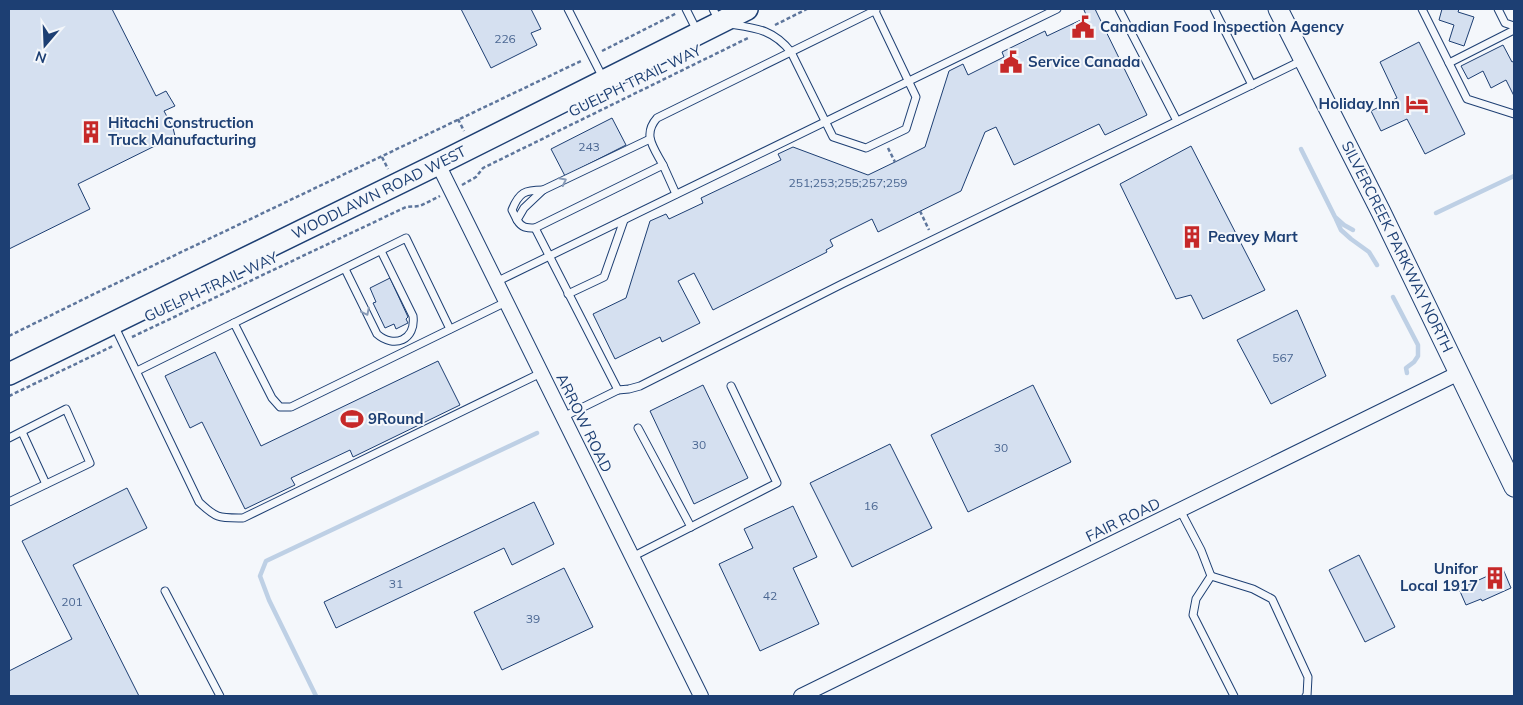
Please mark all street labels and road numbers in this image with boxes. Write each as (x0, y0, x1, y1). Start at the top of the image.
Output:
street label: GUELPH TRAIL WAY (565, 40, 705, 121)
street label: SILVERCREEK PARKWAY NORTH (1338, 138, 1457, 355)
street label: WOODLAWN ROAD WEST (288, 141, 469, 243)
street label: GUELPH TRAIL WAY (141, 247, 281, 326)
street label: ARROW ROAD (552, 370, 617, 475)
street label: FAIR ROAD (1082, 493, 1163, 546)

